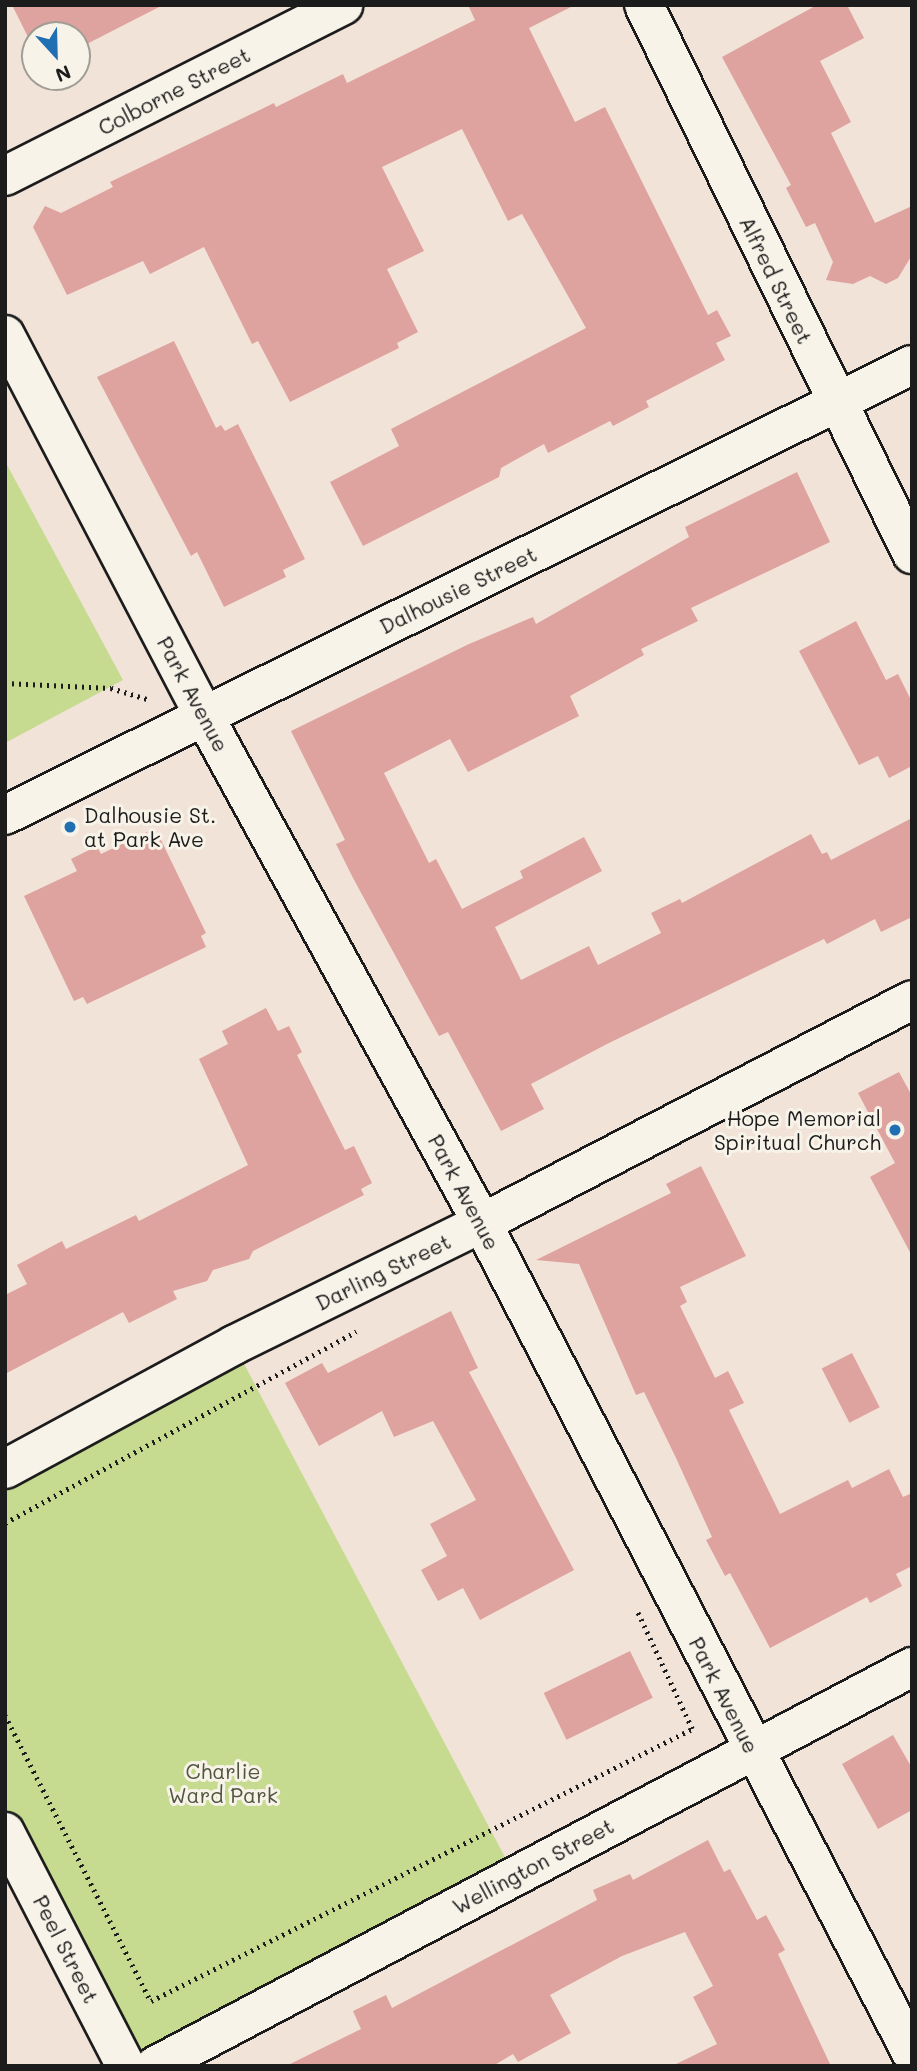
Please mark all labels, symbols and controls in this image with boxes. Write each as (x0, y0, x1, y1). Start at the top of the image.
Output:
north arrow (21, 21, 91, 91)
street label: Colborne Street (94, 42, 254, 140)
text: N (52, 60, 75, 88)
street label: Alfred Street (734, 212, 818, 348)
street label: Dalhousie Street (375, 541, 541, 639)
street label: Park Avenue (152, 632, 234, 756)
place label: Dalhousie St. at Park Ave (84, 802, 216, 852)
marker: Dalhousie St. at Park Ave (62, 819, 78, 835)
place label: Hope Memorial Spiritual Church (714, 1105, 881, 1155)
marker: Hope Memorial Spiritual Church (887, 1122, 903, 1138)
street label: Park Avenue (423, 1130, 505, 1254)
street label: Darling Street (311, 1228, 455, 1316)
street label: Park Avenue (684, 1633, 764, 1757)
park label: Charlie Ward Park (168, 1758, 278, 1808)
street label: Wellington Street (448, 1813, 618, 1919)
street label: Peel Street (28, 1891, 104, 2007)

